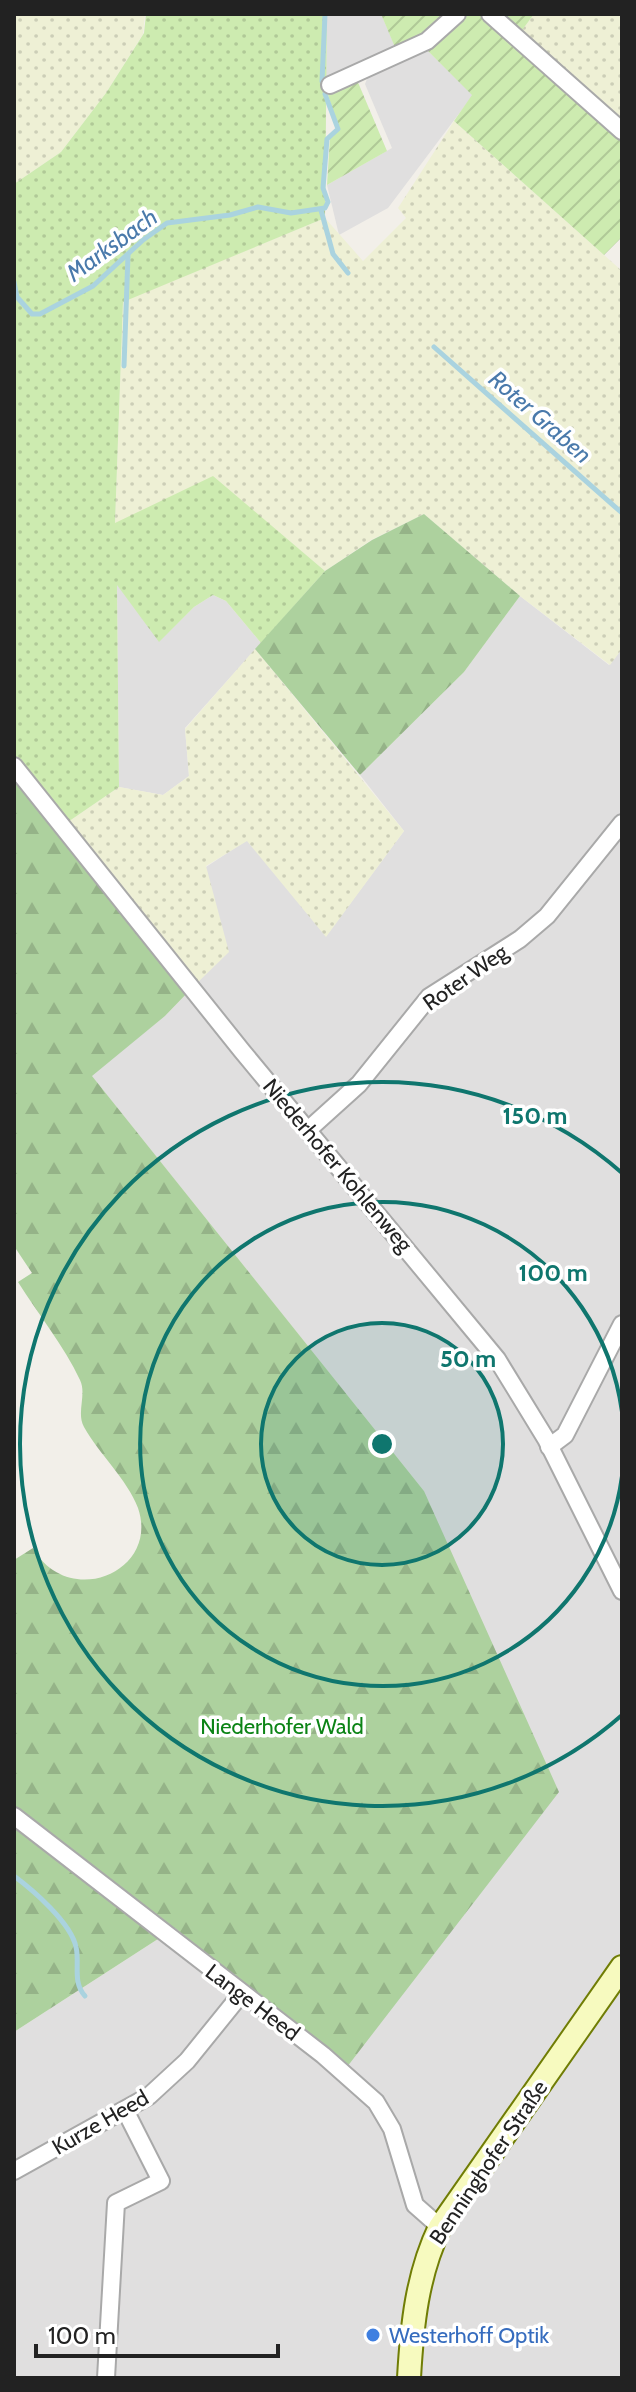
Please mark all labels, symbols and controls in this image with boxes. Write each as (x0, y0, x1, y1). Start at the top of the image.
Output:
water label: Marksbach (60, 202, 163, 288)
water label: Roter Graben (483, 364, 598, 469)
street label: Roter Weg (418, 938, 514, 1016)
street label: Niederhofer Kohlenweg (257, 1073, 419, 1258)
text: 150 m (503, 1101, 567, 1130)
text: 100 m (518, 1258, 588, 1287)
text: 50 m (440, 1344, 496, 1373)
centre of rings (368, 1430, 396, 1458)
park label: Niederhofer Wald (200, 1713, 364, 1740)
street label: Lange Heed (200, 1958, 305, 2047)
street label: Benninghofer Straße (423, 2075, 553, 2250)
street label: Kurze Heed (47, 2084, 153, 2161)
scale bar (36, 2308, 278, 2358)
text: 100 m (48, 2321, 116, 2350)
place label: Westerhoff Optik (389, 2322, 549, 2349)
marker: Westerhoff Optik (364, 2326, 382, 2344)

